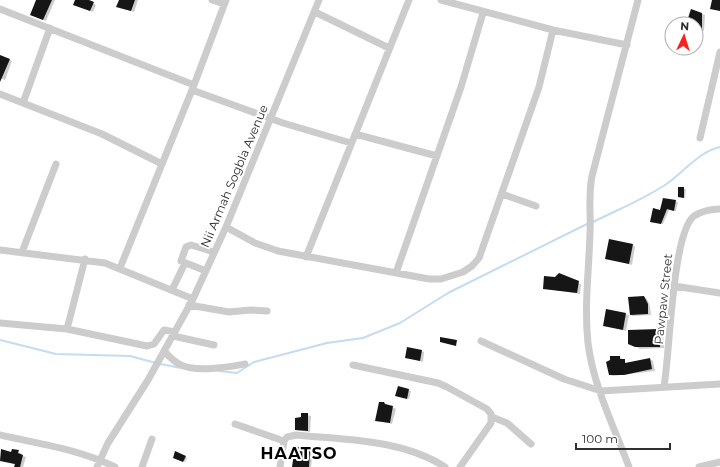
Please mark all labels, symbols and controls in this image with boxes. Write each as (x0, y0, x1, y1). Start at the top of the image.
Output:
north arrow (664, 16, 704, 56)
text: N (680, 19, 690, 33)
street label: Nii Armah Sogbla Avenue (197, 102, 271, 250)
street label: Pawpaw Street (651, 253, 675, 345)
scale bar (576, 425, 670, 451)
text: 100 m (582, 431, 618, 446)
district label: HAATSO (261, 444, 337, 463)

